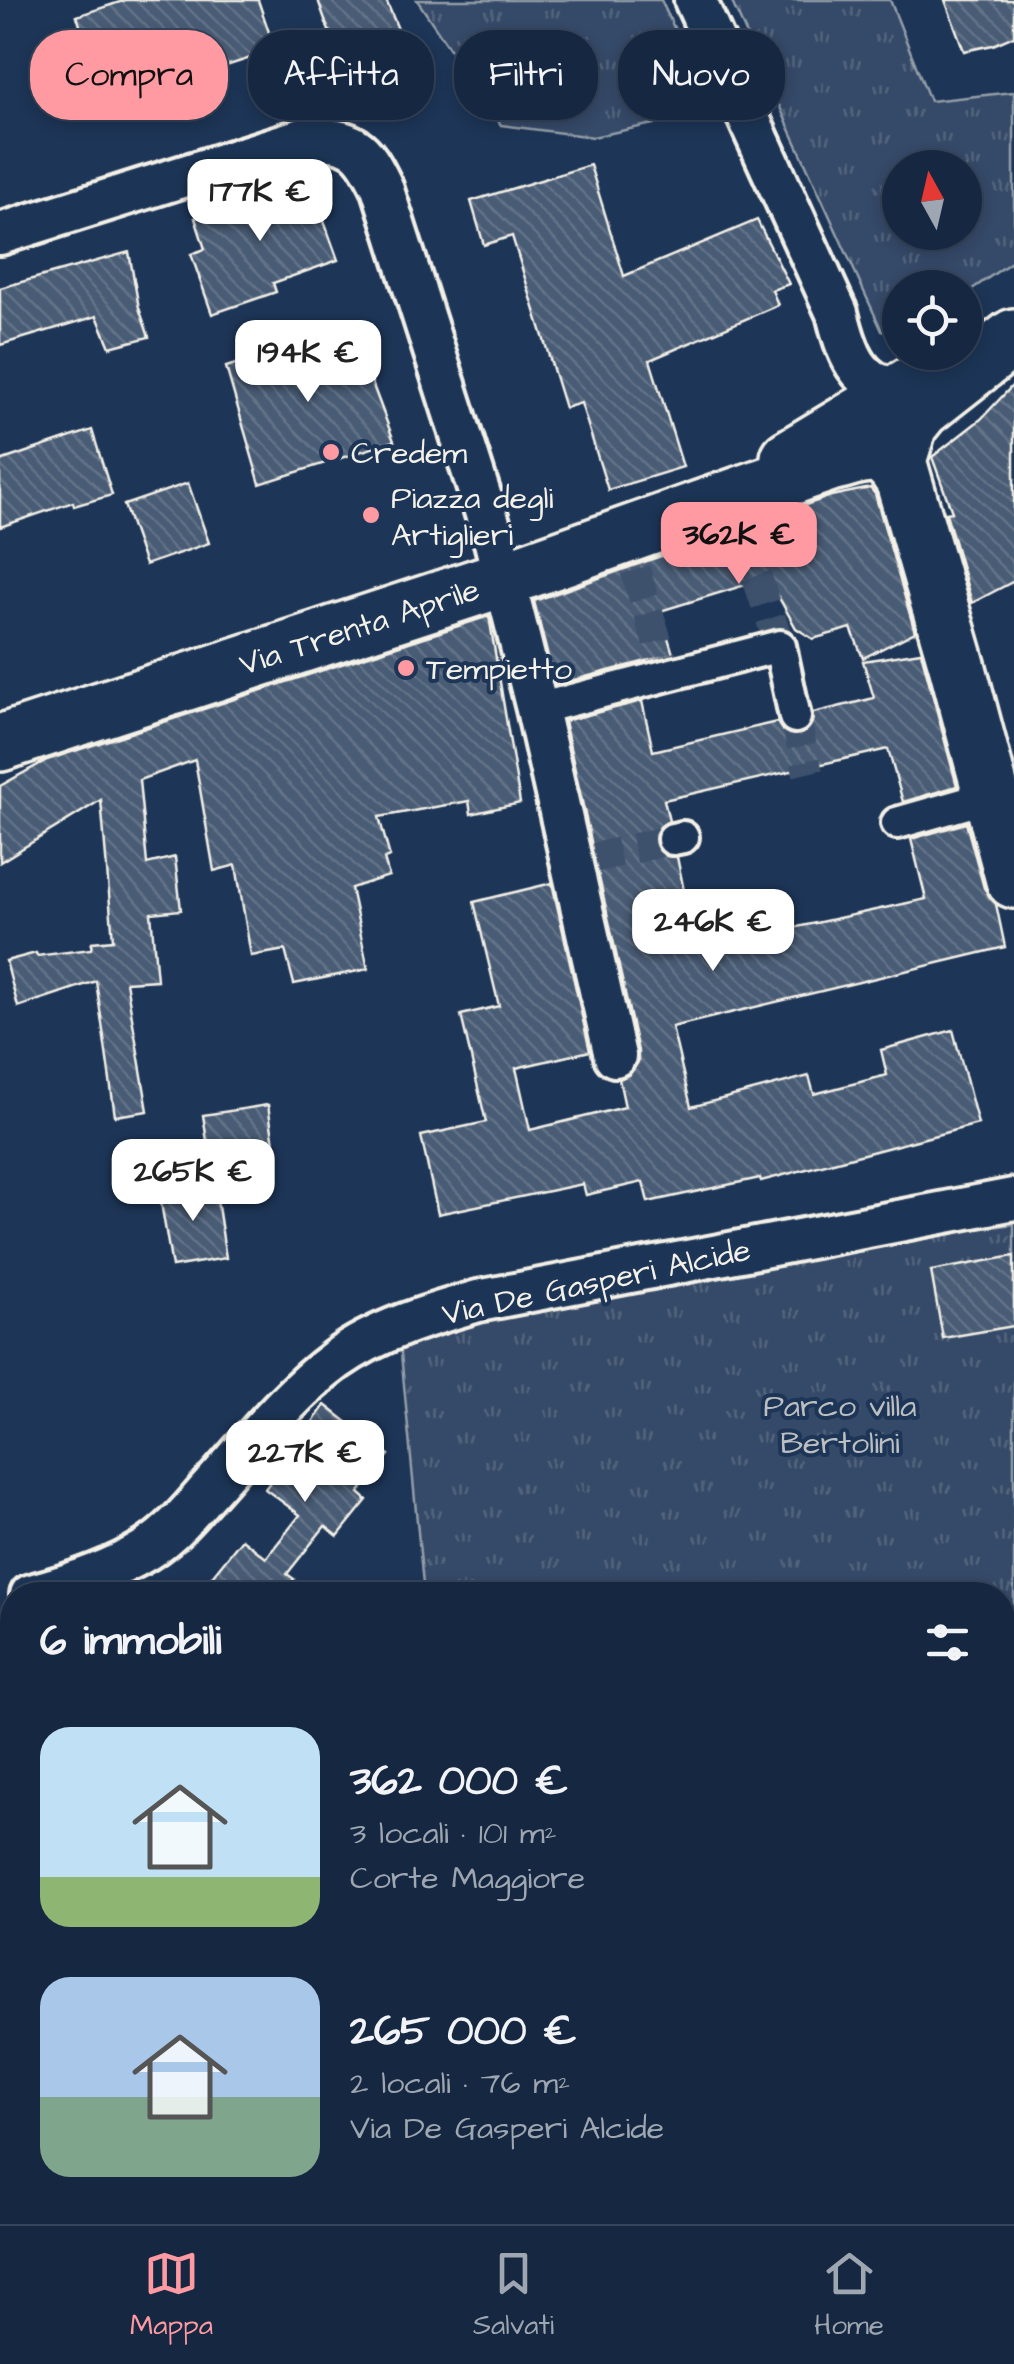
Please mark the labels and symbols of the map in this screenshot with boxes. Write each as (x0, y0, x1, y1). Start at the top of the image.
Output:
north arrow (882, 150, 982, 250)
pin: 177K € (179, 159, 341, 244)
pin: 194K € (227, 320, 389, 405)
place label: Credem (351, 431, 467, 476)
marker: Credem (320, 441, 342, 463)
place label: Piazza degli Artiglieri (391, 476, 554, 558)
pin: 362K € (658, 502, 820, 587)
marker: Piazza degli Artiglieri (360, 504, 382, 526)
street label: Via Trenta Aprile (234, 567, 485, 687)
place label: Tempietto (426, 647, 572, 692)
marker: Tempietto (395, 657, 417, 679)
pin: 246K € (632, 889, 794, 974)
pin: 265K € (112, 1139, 274, 1224)
street label: Via De Gasperi Alcide (438, 1228, 755, 1337)
park label: Parco villa Bertolini (763, 1384, 917, 1466)
pin: 227K € (224, 1420, 386, 1505)

